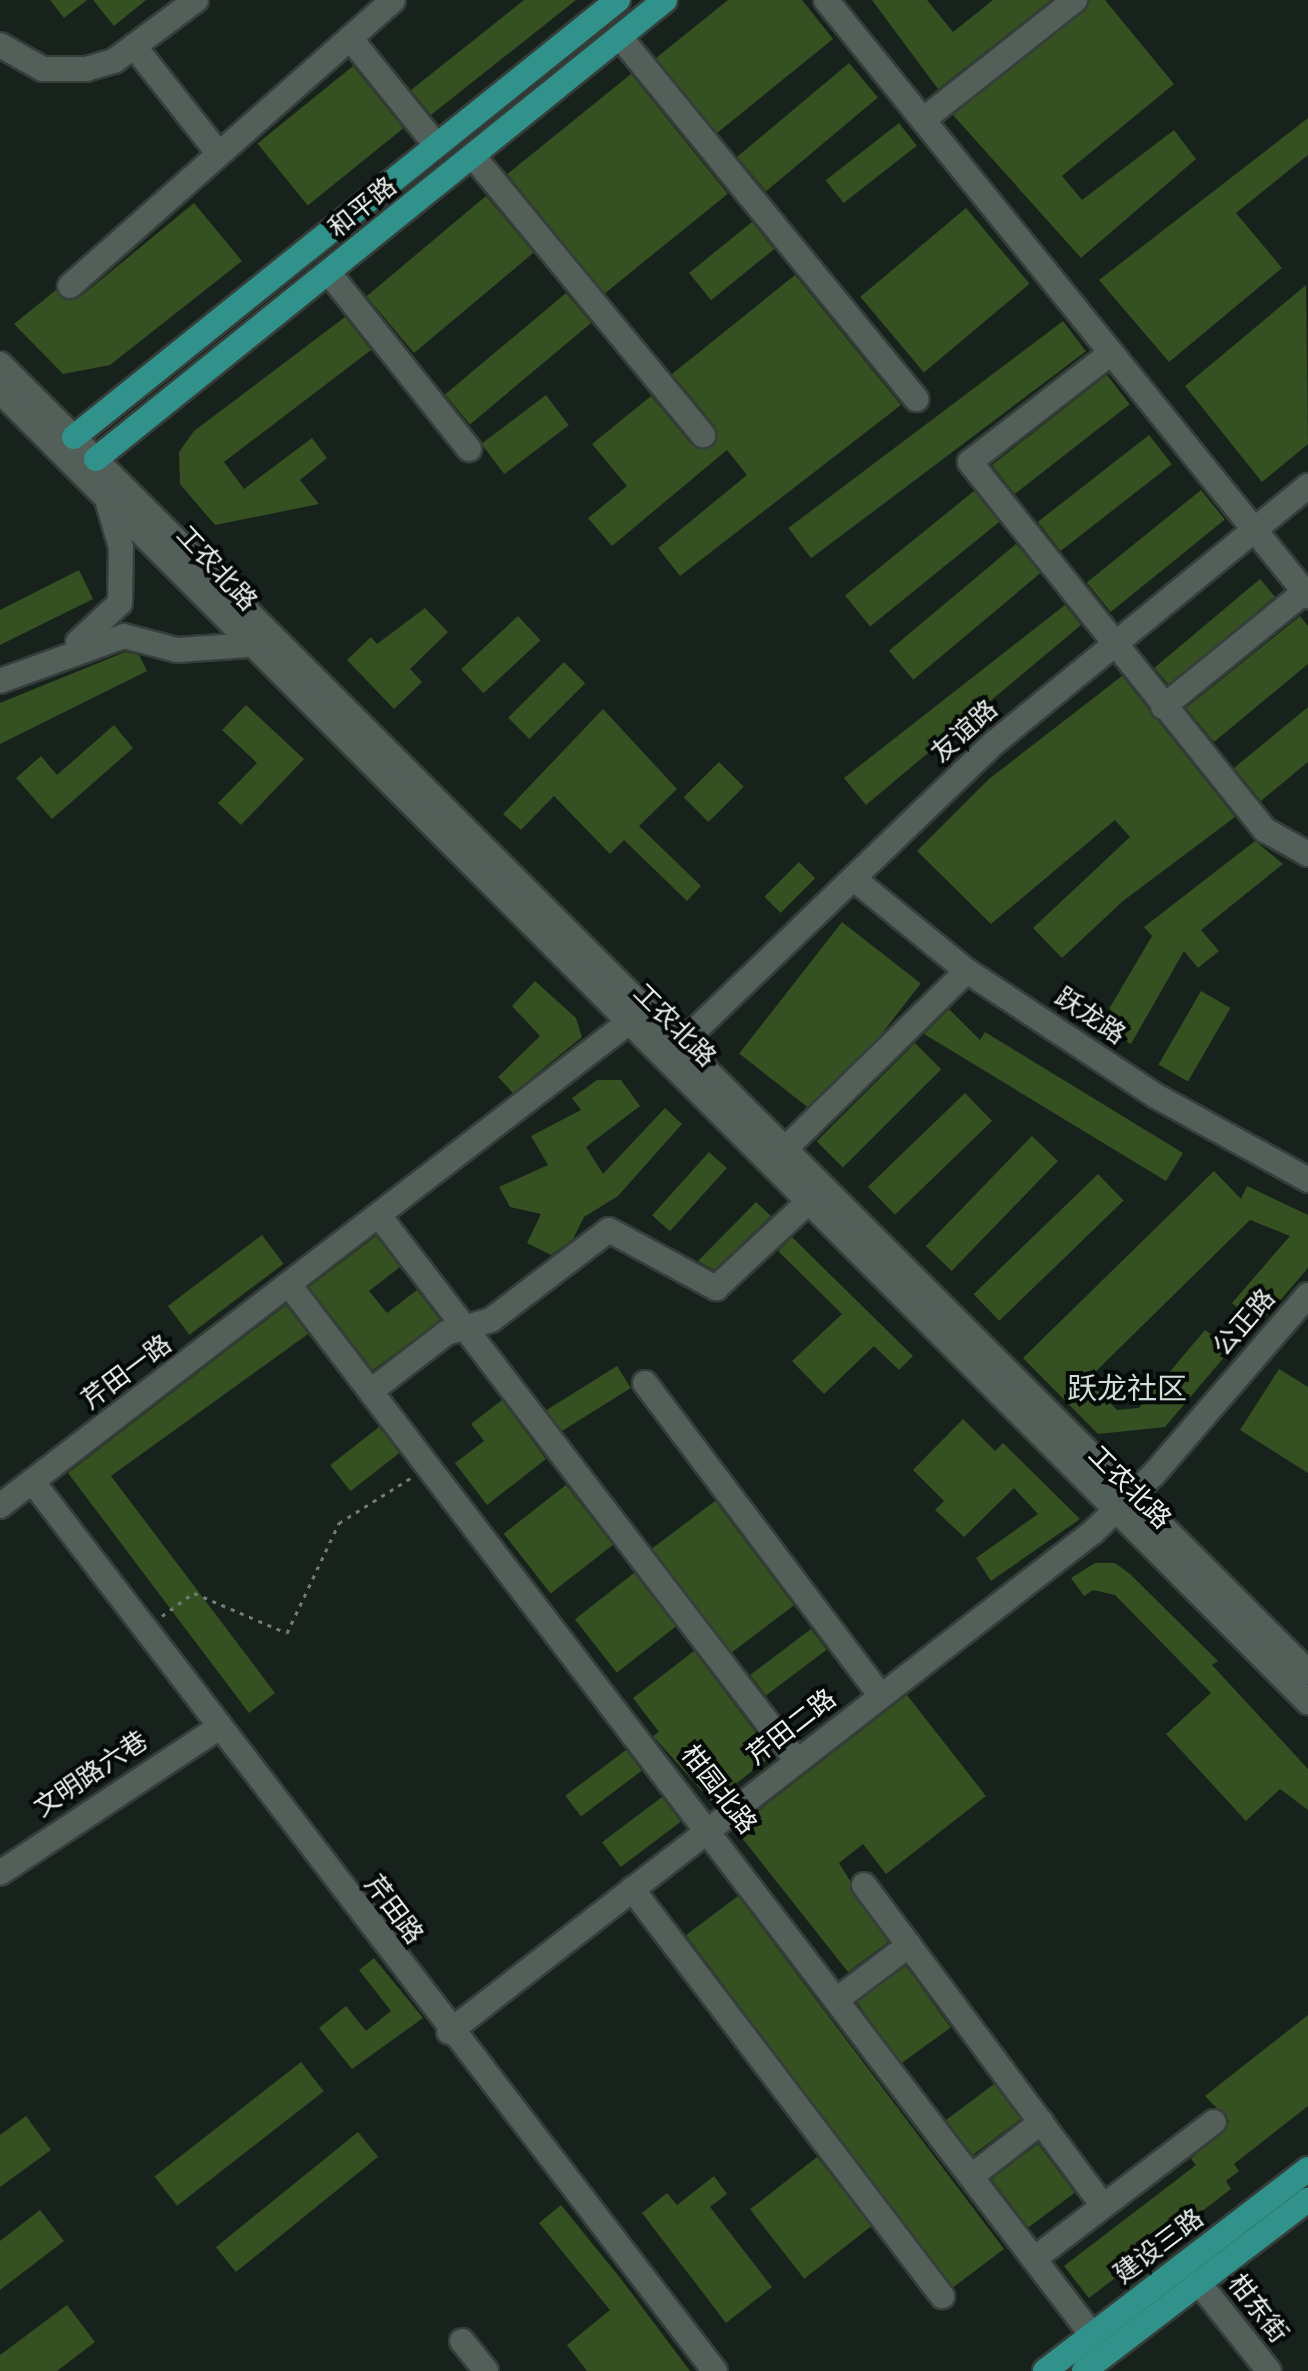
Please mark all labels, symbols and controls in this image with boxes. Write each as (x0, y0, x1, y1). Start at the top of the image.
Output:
street label: 和平路 (324, 172, 404, 246)
street label: 工农北路 (168, 521, 262, 619)
street label: 友谊路 (927, 695, 1005, 771)
street label: 工农北路 (625, 979, 721, 1075)
street label: 跃龙路 (1048, 983, 1130, 1053)
street label: 公正路 (1209, 1284, 1283, 1364)
street label: 芹田一路 (77, 1330, 179, 1418)
district label: 跃龙社区 (1067, 1374, 1187, 1410)
street label: 工农北路 (1080, 1441, 1176, 1537)
street label: 芹田二路 (742, 1685, 844, 1773)
street label: 文明路六巷 (29, 1727, 155, 1825)
street label: 柑园北路 (673, 1740, 761, 1842)
street label: 芹田路 (356, 1870, 428, 1952)
street label: 建设三路 (1109, 2204, 1211, 2292)
street label: 柑东街 (1220, 2270, 1292, 2350)

